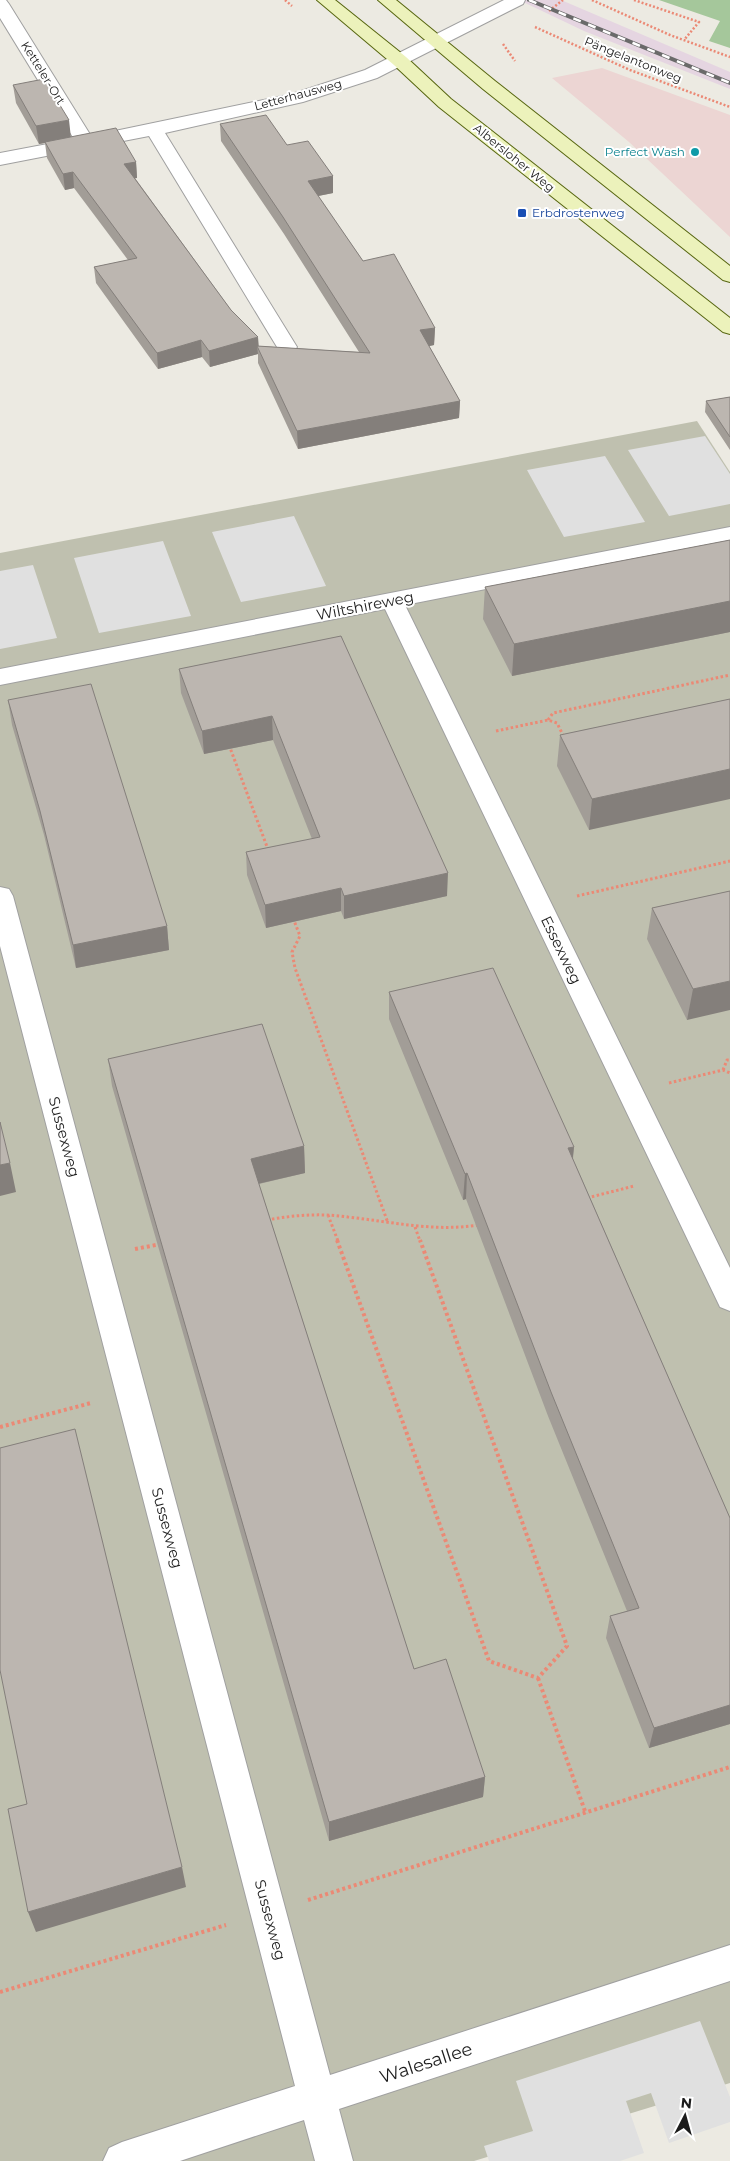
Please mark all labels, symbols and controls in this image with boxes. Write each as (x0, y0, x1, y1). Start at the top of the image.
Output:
street label: Pängelantonweg (582, 33, 684, 86)
street label: Ketteler-Ort (18, 38, 69, 107)
street label: Letterhausweg (252, 76, 343, 113)
street label: Albersloher Weg (471, 120, 558, 195)
place label: Perfect Wash (605, 144, 685, 159)
marker: Perfect Wash (689, 146, 701, 158)
place label: Erbdrostenweg (532, 205, 625, 220)
marker: Erbdrostenweg (516, 207, 528, 219)
street label: Wiltshireweg (315, 587, 415, 624)
street label: Essexweg (537, 913, 586, 987)
street label: Sussexweg (45, 1094, 84, 1179)
street label: Sussexweg (148, 1485, 187, 1570)
street label: Sussexweg (251, 1877, 290, 1962)
street label: Walesallee (377, 2038, 475, 2088)
north arrow (660, 2091, 710, 2141)
text: N (680, 2094, 693, 2113)

